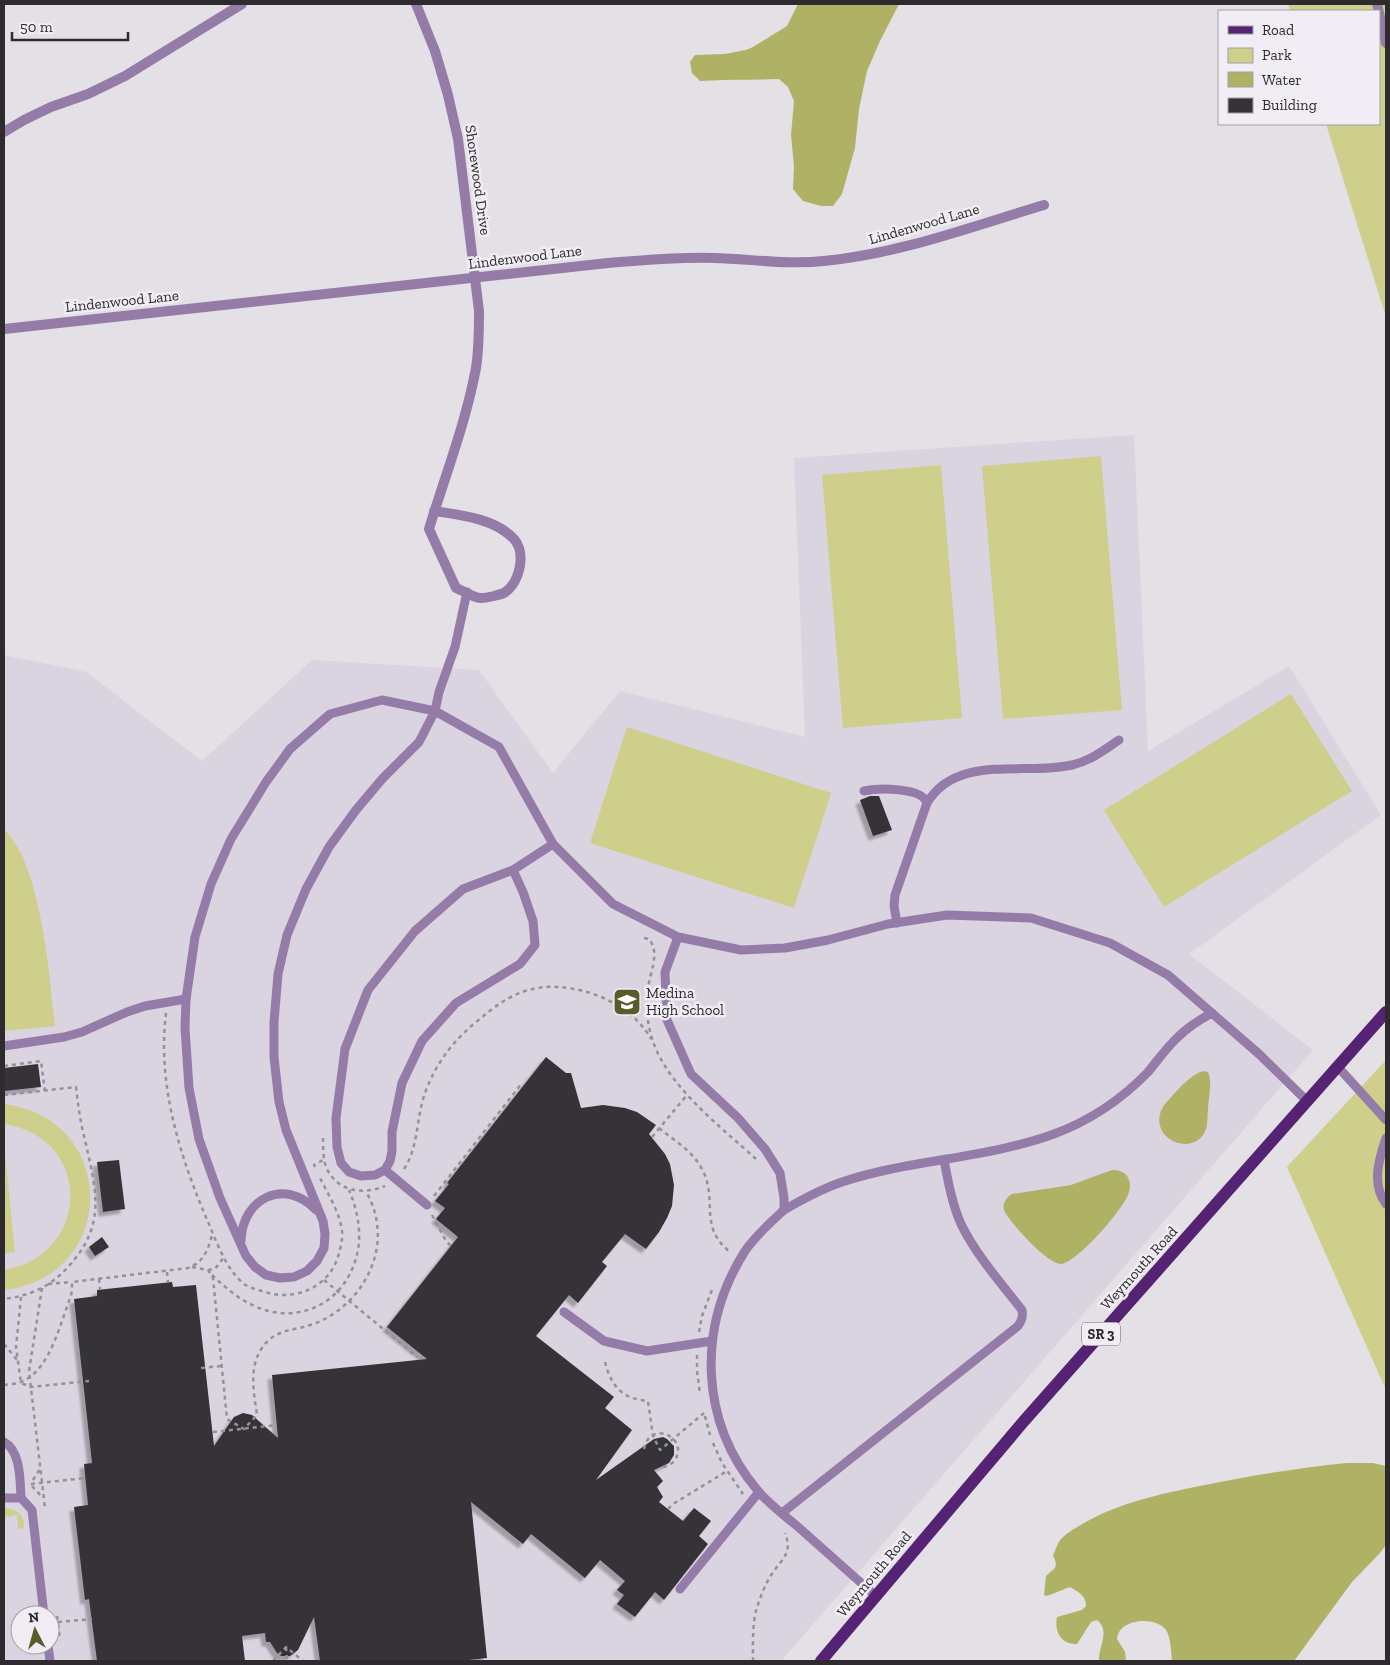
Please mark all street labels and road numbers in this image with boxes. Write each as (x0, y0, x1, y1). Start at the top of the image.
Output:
street label: Shorewood Drive (461, 124, 495, 236)
street label: Lindenwood Lane (867, 200, 981, 248)
street label: Lindenwood Lane (467, 241, 583, 273)
street label: Lindenwood Lane (64, 286, 180, 316)
street label: Weymouth Road (1097, 1222, 1182, 1314)
road number: SR 3 (1082, 1322, 1120, 1346)
street label: Weymouth Road (833, 1527, 916, 1620)

